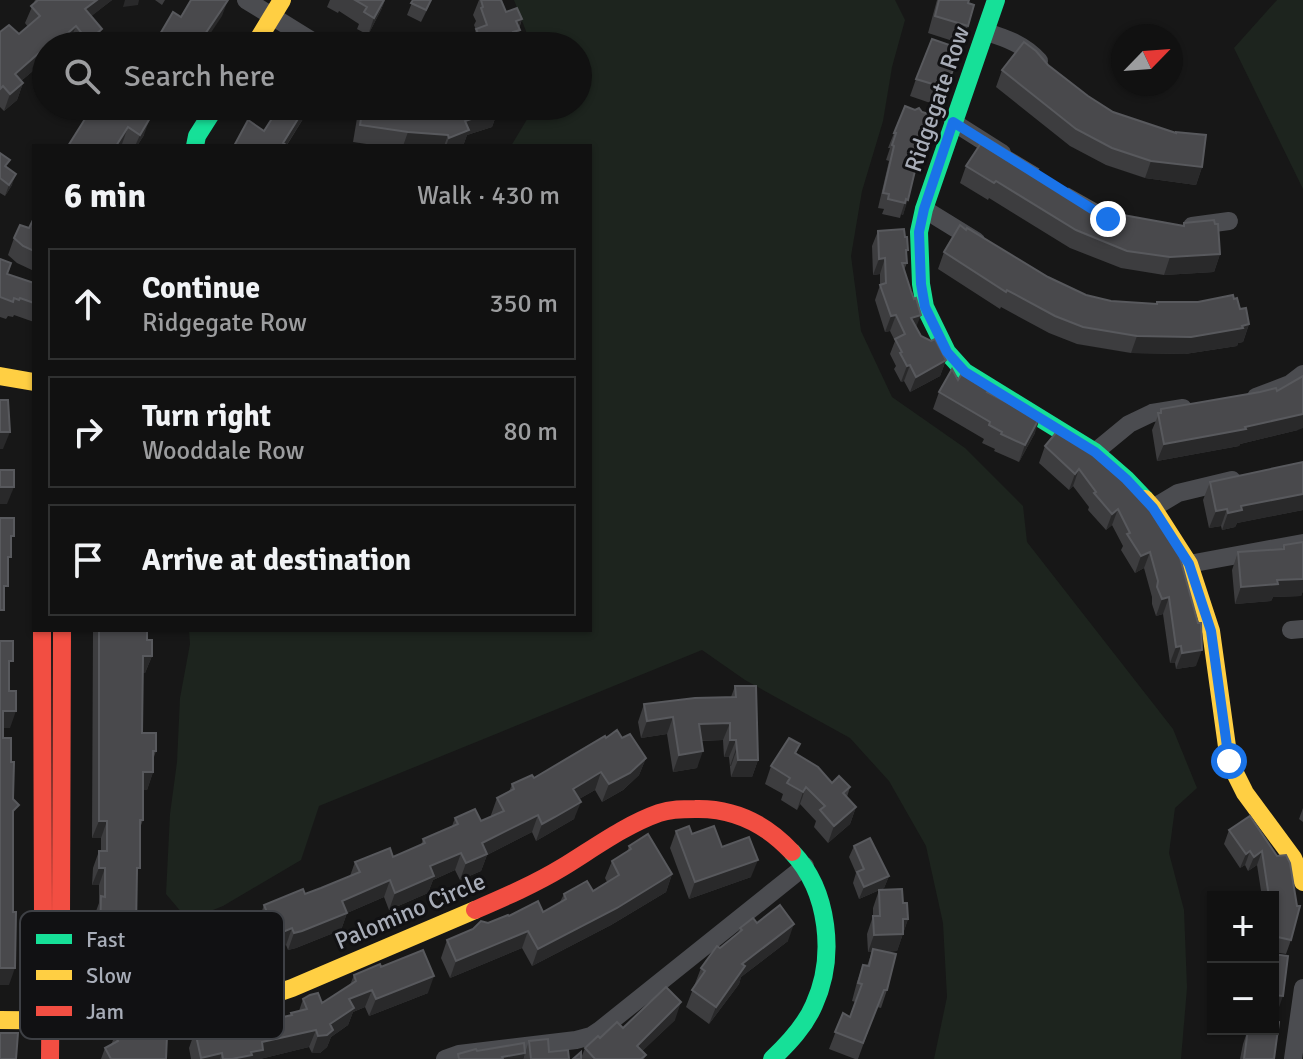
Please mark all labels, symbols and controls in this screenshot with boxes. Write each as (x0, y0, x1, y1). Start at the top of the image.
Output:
street label: Ridgegate Row (898, 22, 976, 176)
north arrow (1111, 24, 1183, 96)
search box (32, 32, 592, 120)
icon: search (60, 54, 104, 98)
text: Search here (124, 58, 275, 95)
text: 6 min (64, 175, 146, 217)
text: Walk · 430 m (417, 180, 560, 212)
route end (1090, 201, 1126, 237)
text: Continue (142, 270, 260, 307)
icon: ahead (66, 282, 110, 326)
text: 350 m (489, 288, 558, 320)
text: Ridgegate Row (142, 307, 307, 339)
text: Turn right (142, 398, 271, 435)
icon: right (66, 410, 110, 454)
text: 80 m (503, 416, 558, 448)
text: Wooddale Row (142, 435, 304, 467)
icon: arrive (66, 538, 110, 582)
text: Arrive at destination (142, 542, 411, 579)
route start (1211, 743, 1247, 779)
street label: Palomino Circle (330, 866, 490, 956)
map controls (1207, 891, 1279, 1035)
button: + (1207, 891, 1279, 963)
legend (20, 911, 284, 1039)
text: Fast (86, 926, 126, 953)
text: Slow (86, 962, 132, 989)
button: − (1207, 963, 1279, 1035)
text: Jam (86, 998, 124, 1025)

